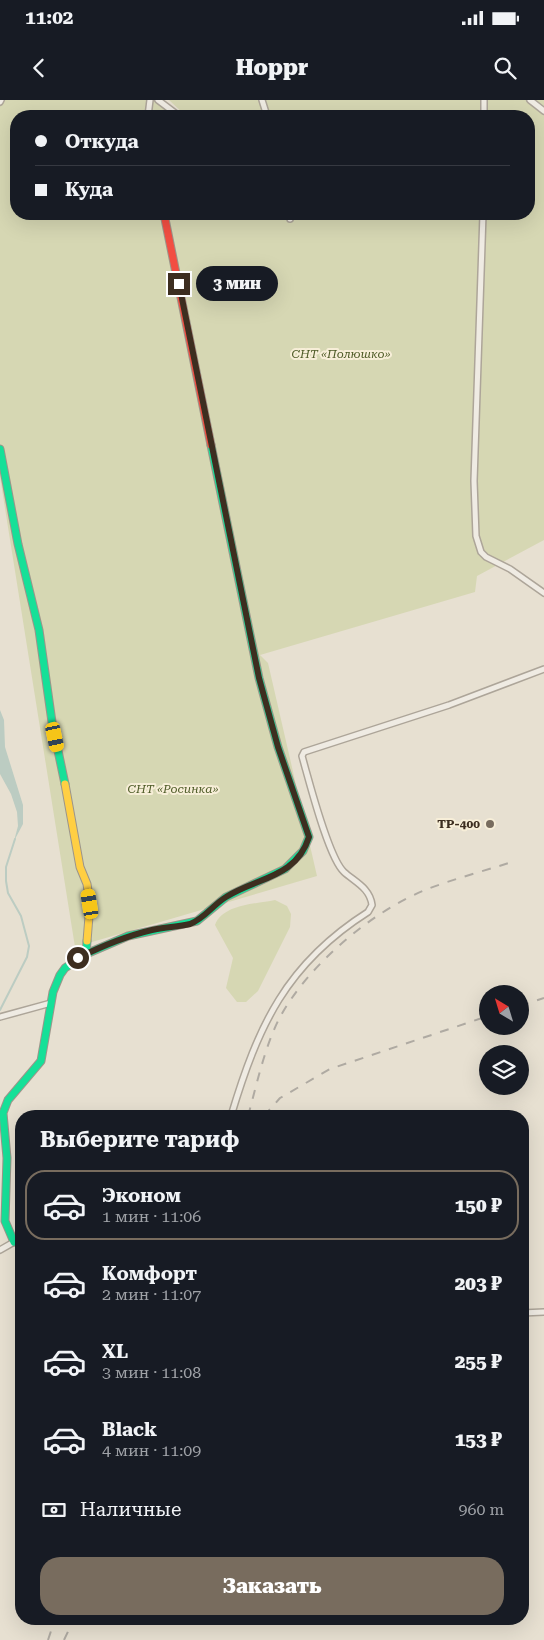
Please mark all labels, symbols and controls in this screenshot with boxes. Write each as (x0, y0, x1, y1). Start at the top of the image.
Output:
text: 11:02 (25, 6, 74, 29)
icon: back (25, 54, 53, 82)
icon: search (491, 54, 519, 82)
text: Hoppr (236, 55, 308, 80)
text: Откуда (65, 130, 139, 153)
text: Куда (65, 178, 113, 201)
callout: 3 мин (196, 266, 279, 302)
route end (168, 273, 190, 295)
text: 3 мин (213, 274, 261, 293)
park label: СНТ «Полюшко» (292, 347, 390, 361)
car (44, 721, 65, 753)
park label: СНТ «Росинка» (127, 782, 219, 796)
place label: ТР-400 (437, 817, 480, 831)
marker: ТР-400 (484, 818, 496, 830)
car (80, 888, 99, 920)
route start (67, 947, 89, 969)
north arrow (479, 985, 529, 1035)
map controls (479, 985, 529, 1095)
button: layers (479, 1045, 529, 1095)
text: Выберите тариф (40, 1127, 239, 1152)
icon: car (42, 1183, 87, 1228)
text: Эконом (102, 1184, 181, 1207)
text: 150 ₽ (455, 1194, 502, 1217)
text: 1 мин · 11:06 (102, 1207, 201, 1226)
icon: car (42, 1261, 87, 1306)
text: Комфорт (102, 1262, 197, 1285)
text: 203 ₽ (455, 1272, 502, 1295)
text: 2 мин · 11:07 (102, 1285, 201, 1304)
icon: car (42, 1339, 87, 1384)
text: XL (102, 1340, 128, 1363)
text: 255 ₽ (455, 1350, 502, 1373)
text: 3 мин · 11:08 (102, 1363, 201, 1382)
icon: car (42, 1417, 87, 1462)
text: Black (102, 1418, 157, 1441)
text: 153 ₽ (455, 1428, 502, 1451)
text: 4 мин · 11:09 (102, 1441, 201, 1460)
icon: cash (40, 1496, 68, 1524)
text: Наличные (80, 1498, 181, 1521)
text: 960 m (458, 1500, 504, 1519)
button: Заказать (40, 1557, 504, 1615)

